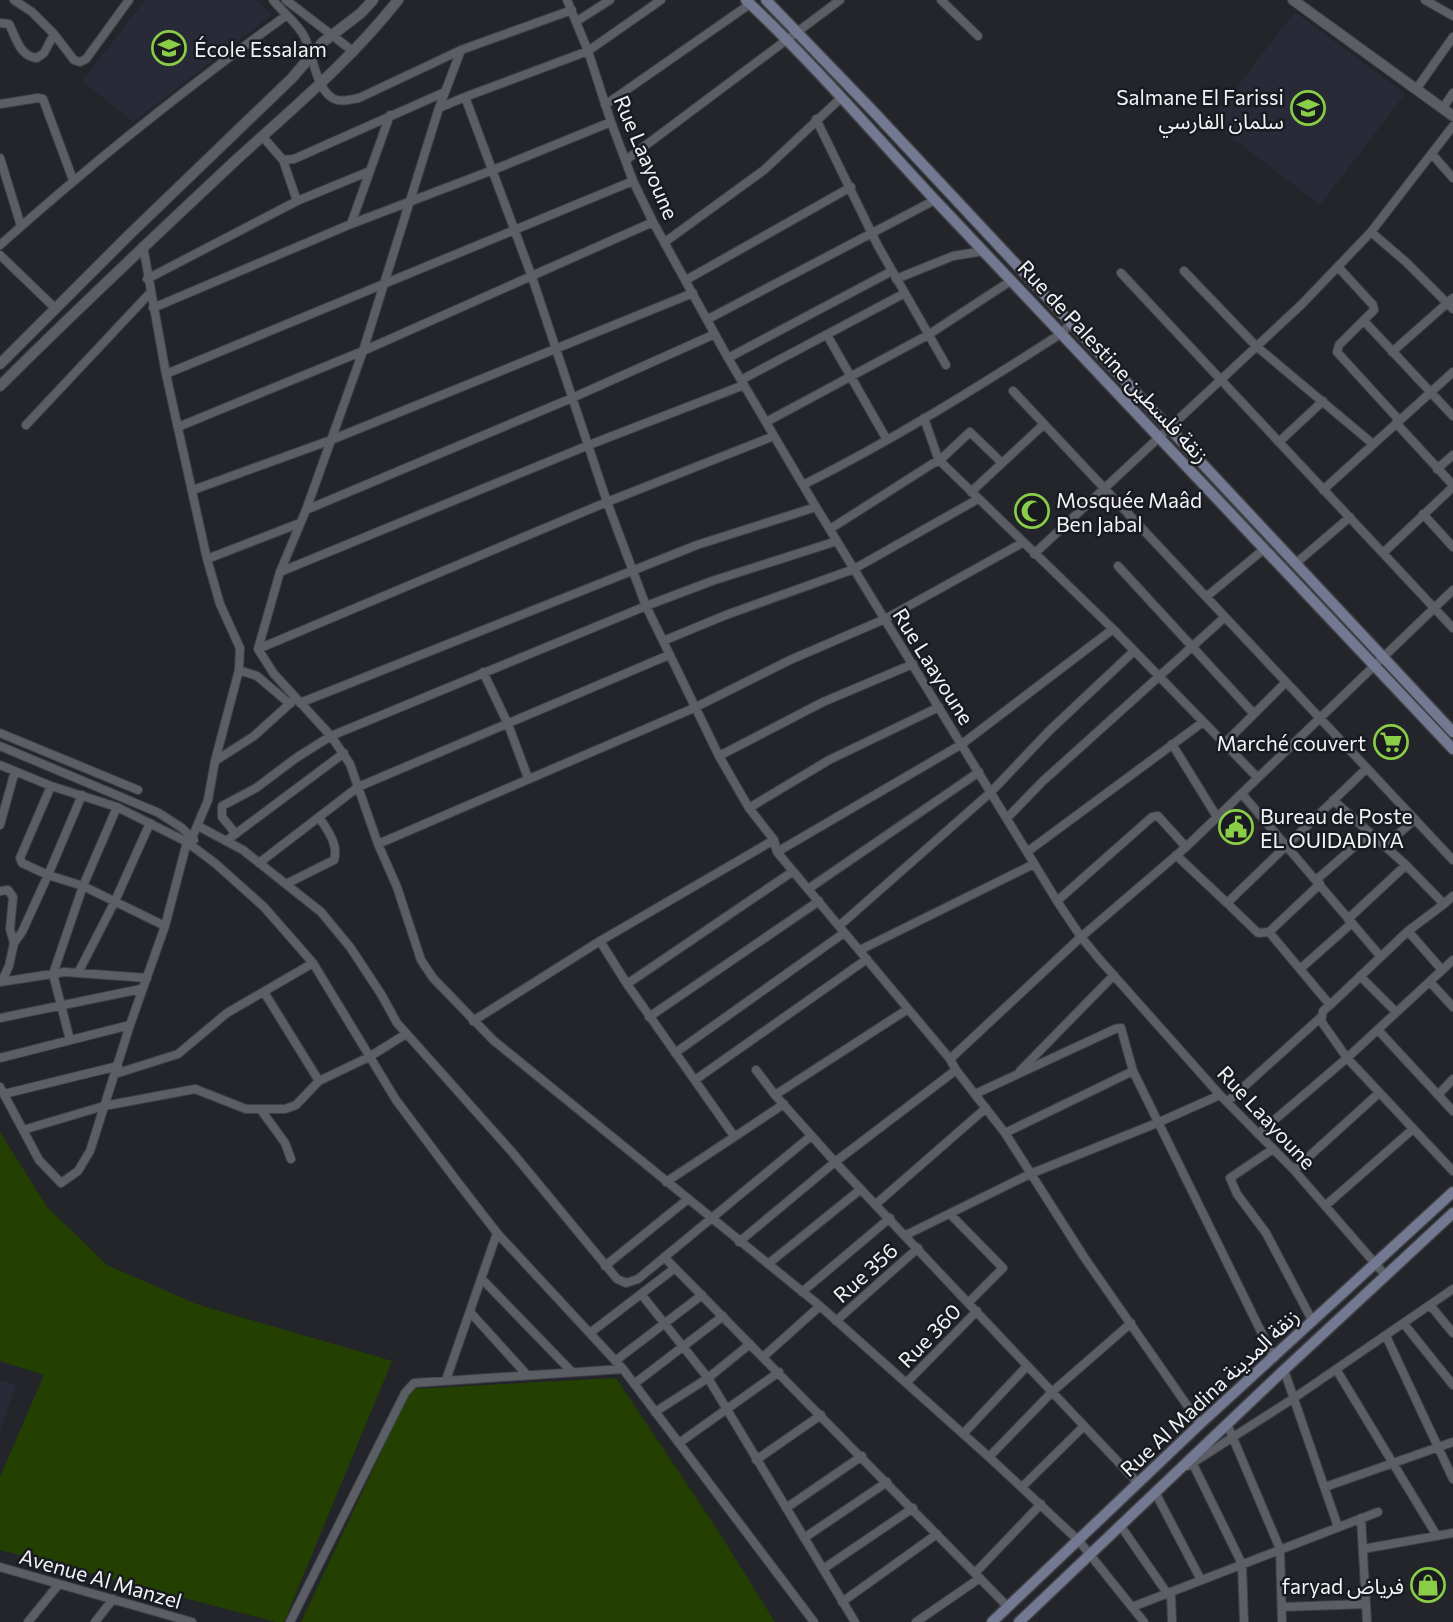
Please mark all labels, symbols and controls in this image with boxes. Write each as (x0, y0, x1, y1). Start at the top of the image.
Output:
school or university icon: École Essalam (150, 29, 188, 67)
place label: École Essalam (194, 36, 327, 61)
place label: Salmane El Farissi سلمان الفارسي (1116, 84, 1284, 137)
school or university icon: Salmane El Farissi سلمان الفارسي (1289, 89, 1327, 127)
street label: Rue Laayoune (610, 91, 684, 223)
street label: Rue de Palestine زنقة فلسطين (1013, 254, 1215, 468)
place label: Mosquée Maâd Ben Jabal (1056, 487, 1202, 536)
mosque icon: Mosquée Maâd Ben Jabal (1013, 492, 1051, 530)
street label: Rue Laayoune (888, 603, 980, 729)
supermarket icon: Marché couvert (1372, 723, 1410, 761)
place label: Marché couvert (1216, 730, 1366, 755)
place label: Bureau de Poste EL OUIDADIYA (1260, 803, 1413, 852)
public building icon: Bureau de Poste EL OUIDADIYA (1217, 808, 1255, 846)
street label: Rue Laayoune (1213, 1060, 1321, 1174)
street label: Rue 356 (828, 1237, 902, 1307)
street label: Rue 360 (892, 1298, 966, 1372)
street label: Rue Al Madina زنقة المدينة (1115, 1303, 1304, 1482)
street label: Avenue Al Manzel (17, 1543, 185, 1613)
shop icon: faryad فرياض (1409, 1566, 1447, 1604)
place label: faryad فرياض (1282, 1573, 1404, 1599)

